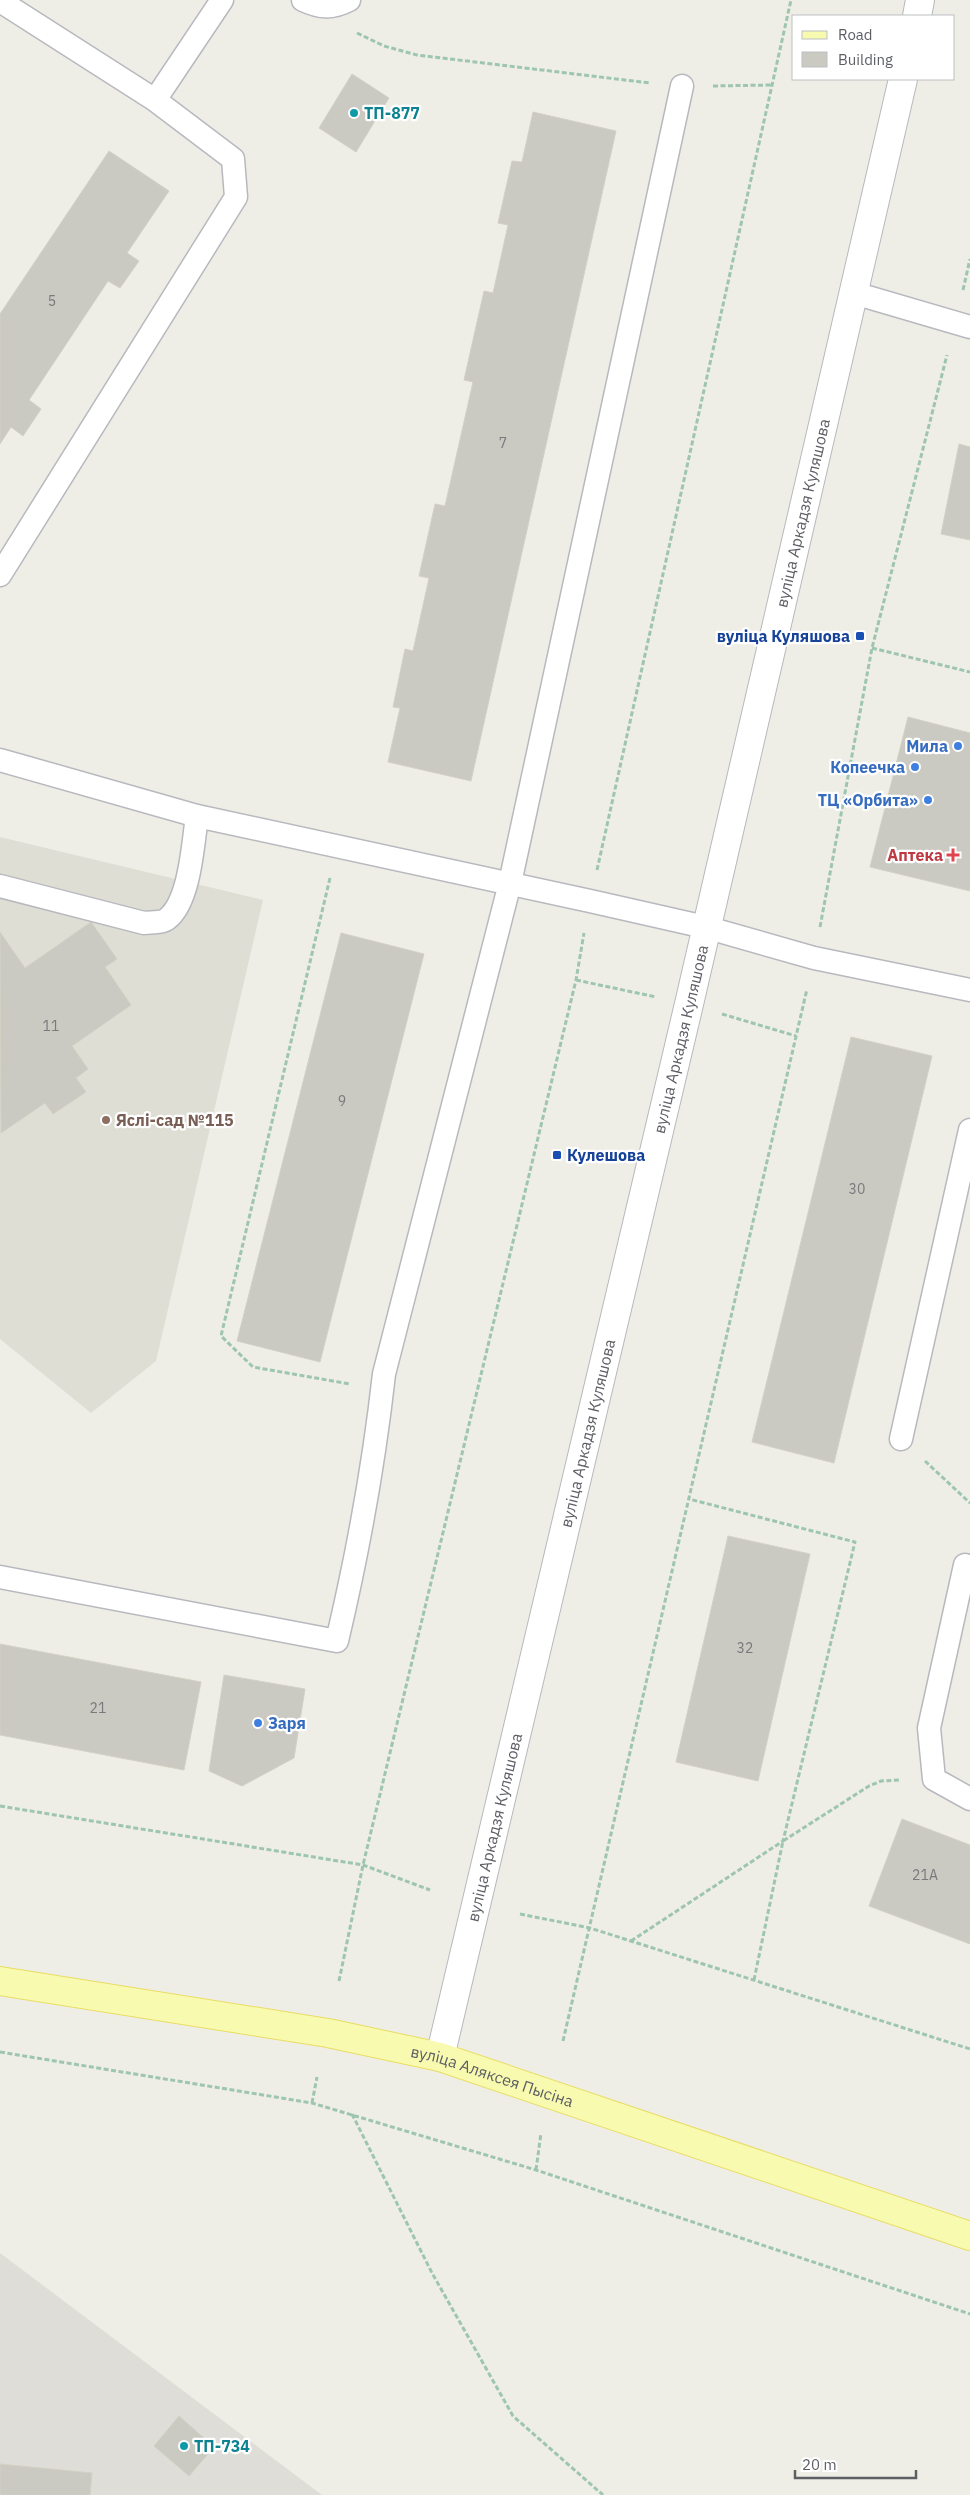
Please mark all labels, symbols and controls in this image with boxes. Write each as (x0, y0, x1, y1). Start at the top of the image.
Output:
legend (792, 15, 955, 80)
text: Road (838, 25, 873, 44)
text: Building (838, 50, 893, 69)
place label: ТП-877 (364, 103, 420, 123)
marker: ТП-877 (348, 107, 360, 119)
house number: 5 (48, 292, 56, 310)
street label: вуліца Аркадзя Куляшова (771, 416, 834, 609)
house number: 7 (499, 434, 507, 452)
place label: вуліца Куляшова (717, 626, 850, 646)
marker: вуліца Куляшова (854, 630, 866, 642)
place label: Мила (906, 736, 948, 756)
marker: Мила (952, 740, 964, 752)
place label: Копеечка (830, 757, 905, 777)
marker: Копеечка (909, 761, 921, 773)
place label: ТЦ «Орбита» (818, 790, 918, 810)
marker: ТЦ «Орбита» (922, 794, 934, 806)
place label: Аптека (887, 845, 943, 865)
marker: Аптека (947, 849, 959, 861)
street label: вуліца Аркадзя Куляшова (649, 942, 712, 1135)
house number: 11 (43, 1017, 59, 1035)
house number: 9 (338, 1092, 346, 1110)
place label: Яслі-сад №115 (116, 1110, 234, 1130)
marker: Яслі-сад №115 (100, 1114, 112, 1126)
place label: Кулешова (567, 1145, 645, 1165)
marker: Кулешова (551, 1149, 563, 1161)
house number: 30 (849, 1180, 865, 1198)
street label: вуліца Аркадзя Куляшова (556, 1336, 620, 1530)
house number: 32 (737, 1639, 753, 1657)
house number: 21 (90, 1699, 106, 1717)
place label: Заря (268, 1713, 306, 1733)
marker: Заря (252, 1717, 264, 1729)
street label: вуліца Аркадзя Куляшова (462, 1731, 526, 1924)
house number: 21А (912, 1866, 938, 1884)
street label: вуліца Аляксея Пысіна (409, 2041, 577, 2112)
place label: ТП-734 (194, 2436, 250, 2456)
marker: ТП-734 (178, 2440, 190, 2452)
scale bar (795, 2448, 916, 2480)
text: 20 m (802, 2455, 837, 2474)

